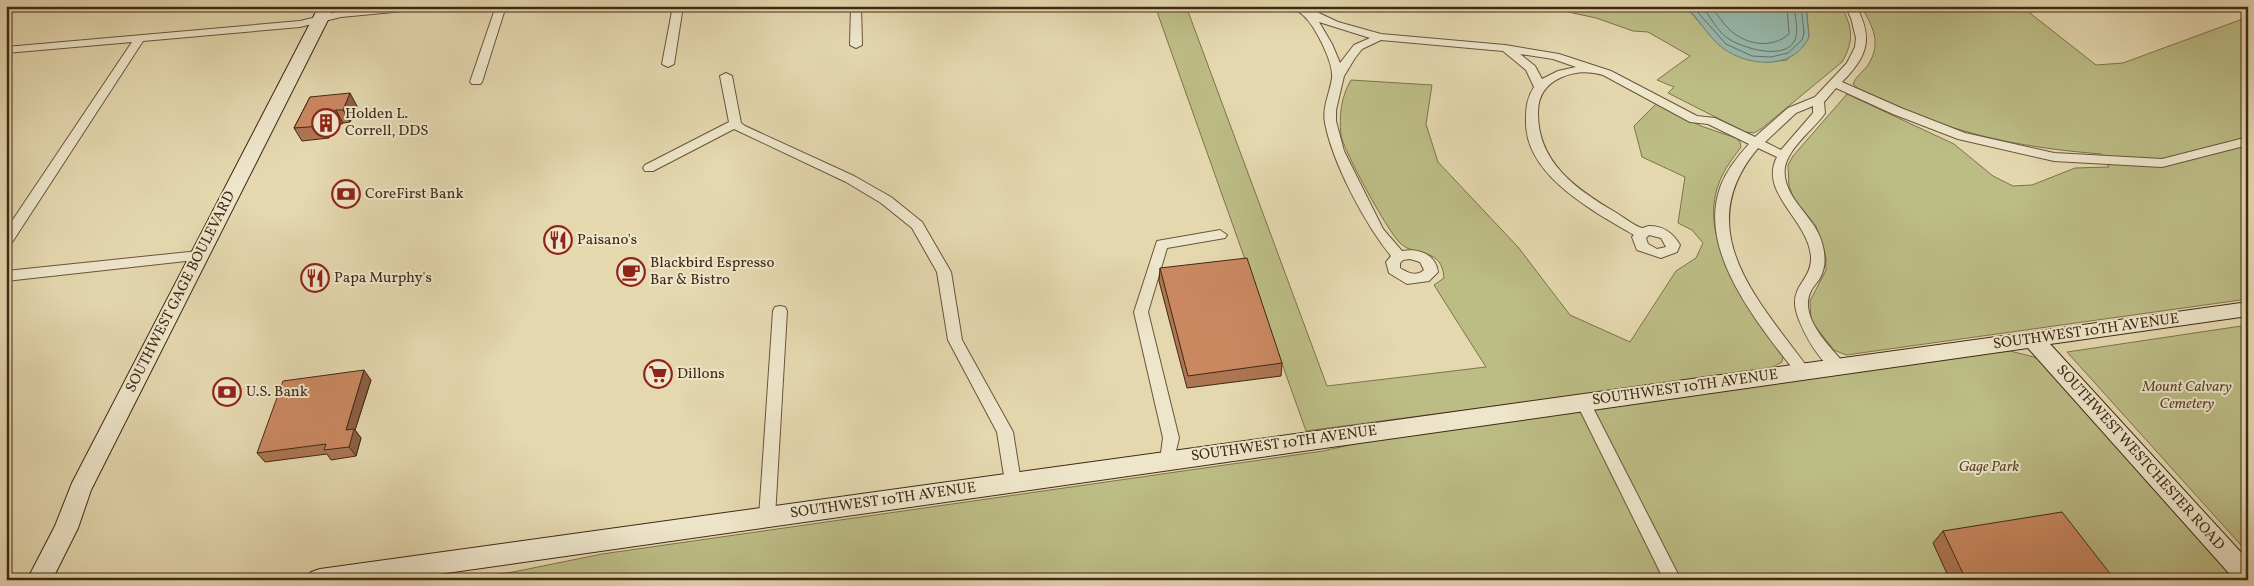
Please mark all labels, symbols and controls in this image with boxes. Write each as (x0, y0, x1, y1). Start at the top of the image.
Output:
place label: Holden L. Correll, DDS (345, 104, 429, 142)
building icon: Holden L. Correll, DDS (311, 108, 341, 138)
bank icon: CoreFirst Bank (331, 179, 361, 209)
place label: CoreFirst Bank (365, 184, 464, 205)
street label: SOUTHWEST GAGE BOULEVARD (121, 188, 241, 396)
restaurant icon: Paisano's (543, 225, 573, 255)
place label: Paisano's (577, 230, 637, 251)
place label: Blackbird Espresso Bar & Bistro (650, 253, 775, 291)
cafe icon: Blackbird Espresso Bar & Bistro (616, 257, 646, 287)
restaurant icon: Papa Murphy's (300, 263, 330, 293)
place label: Papa Murphy's (334, 268, 432, 289)
street label: SOUTHWEST 10TH AVENUE (1992, 309, 2180, 355)
supermarket icon: Dillons (643, 359, 673, 389)
street label: SOUTHWEST WESTCHESTER ROAD (2051, 361, 2229, 555)
place label: Dillons (677, 364, 725, 385)
street label: SOUTHWEST 10TH AVENUE (1591, 365, 1779, 411)
bank icon: U.S. Bank (212, 377, 242, 407)
park label: Mount Calvary Cemetery (2141, 377, 2232, 415)
place label: U.S. Bank (246, 382, 308, 403)
street label: SOUTHWEST 10TH AVENUE (1190, 421, 1378, 467)
park label: Gage Park (1959, 457, 2019, 478)
street label: SOUTHWEST 10TH AVENUE (789, 478, 977, 524)

